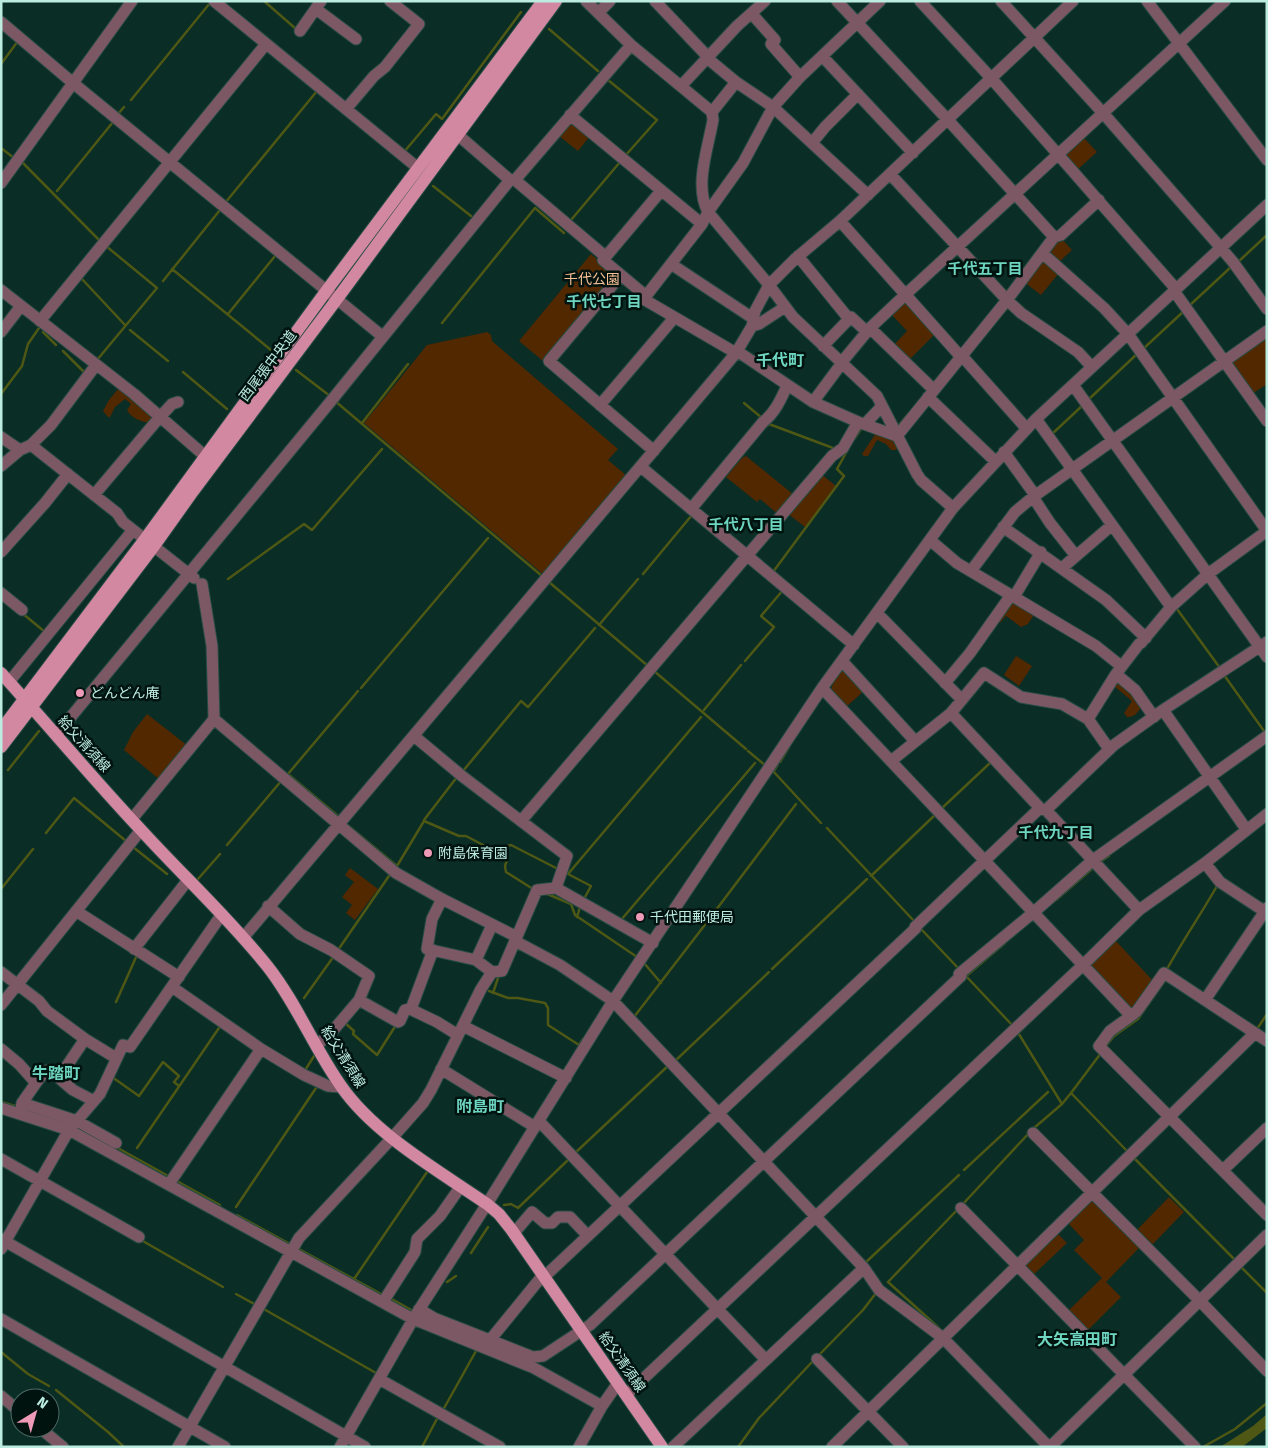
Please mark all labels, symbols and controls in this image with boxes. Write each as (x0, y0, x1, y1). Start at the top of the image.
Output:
district label: 千代五丁目 (947, 260, 1023, 278)
park label: 千代公園 (564, 271, 620, 288)
district label: 千代七丁目 (566, 293, 642, 311)
street label: 西尾張中央道 (236, 327, 300, 405)
district label: 千代町 (756, 351, 804, 370)
district label: 千代八丁目 (708, 516, 784, 534)
place label: どんどん庵 (90, 685, 160, 702)
marker: どんどん庵 (74, 687, 86, 699)
street label: 給父清須線 (54, 712, 114, 776)
district label: 千代九丁目 (1018, 824, 1094, 842)
place label: 附島保育園 (438, 845, 508, 862)
marker: 附島保育園 (422, 847, 434, 859)
place label: 千代田郵便局 (650, 909, 734, 926)
marker: 千代田郵便局 (634, 911, 646, 923)
street label: 給父清須線 (317, 1023, 369, 1091)
district label: 牛踏町 (32, 1064, 80, 1083)
district label: 附島町 (456, 1097, 504, 1116)
street label: 給父清須線 (595, 1328, 649, 1396)
district label: 大矢高田町 (1037, 1330, 1117, 1349)
north arrow (10, 1388, 60, 1438)
text: N (34, 1393, 51, 1413)

